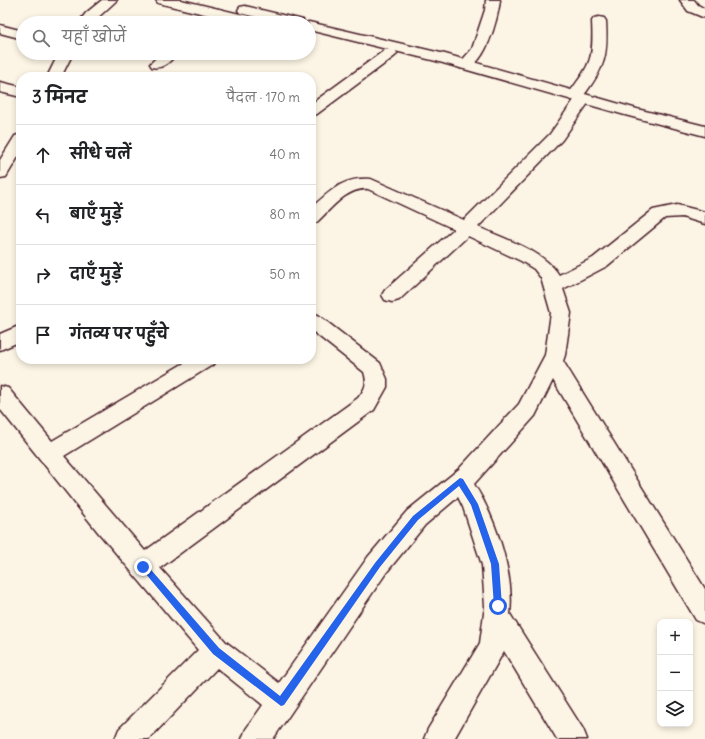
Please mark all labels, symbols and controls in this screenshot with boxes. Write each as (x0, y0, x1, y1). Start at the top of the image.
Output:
search box (16, 16, 316, 60)
icon: search (30, 27, 52, 49)
text: यहाँ खोजें (62, 27, 126, 46)
text: 3 मिनट (32, 86, 87, 108)
text: पैदल · 170 m (226, 89, 300, 106)
icon: ahead (32, 144, 54, 166)
text: सीधे चलें (70, 144, 131, 163)
text: 40 m (269, 146, 300, 163)
icon: left (32, 204, 54, 226)
text: बाएँ मुड़ें (70, 204, 122, 223)
text: 80 m (269, 206, 300, 223)
icon: right (32, 264, 54, 286)
text: दाएँ मुड़ें (70, 264, 122, 283)
text: 50 m (269, 266, 300, 283)
icon: arrive (32, 324, 54, 346)
text: गंतव्य पर पहुँचे (70, 324, 168, 343)
route end (134, 558, 152, 576)
route start (489, 597, 507, 615)
map controls (657, 619, 693, 727)
button: + (657, 619, 693, 655)
button: − (657, 655, 693, 691)
button: layers (657, 691, 693, 727)

